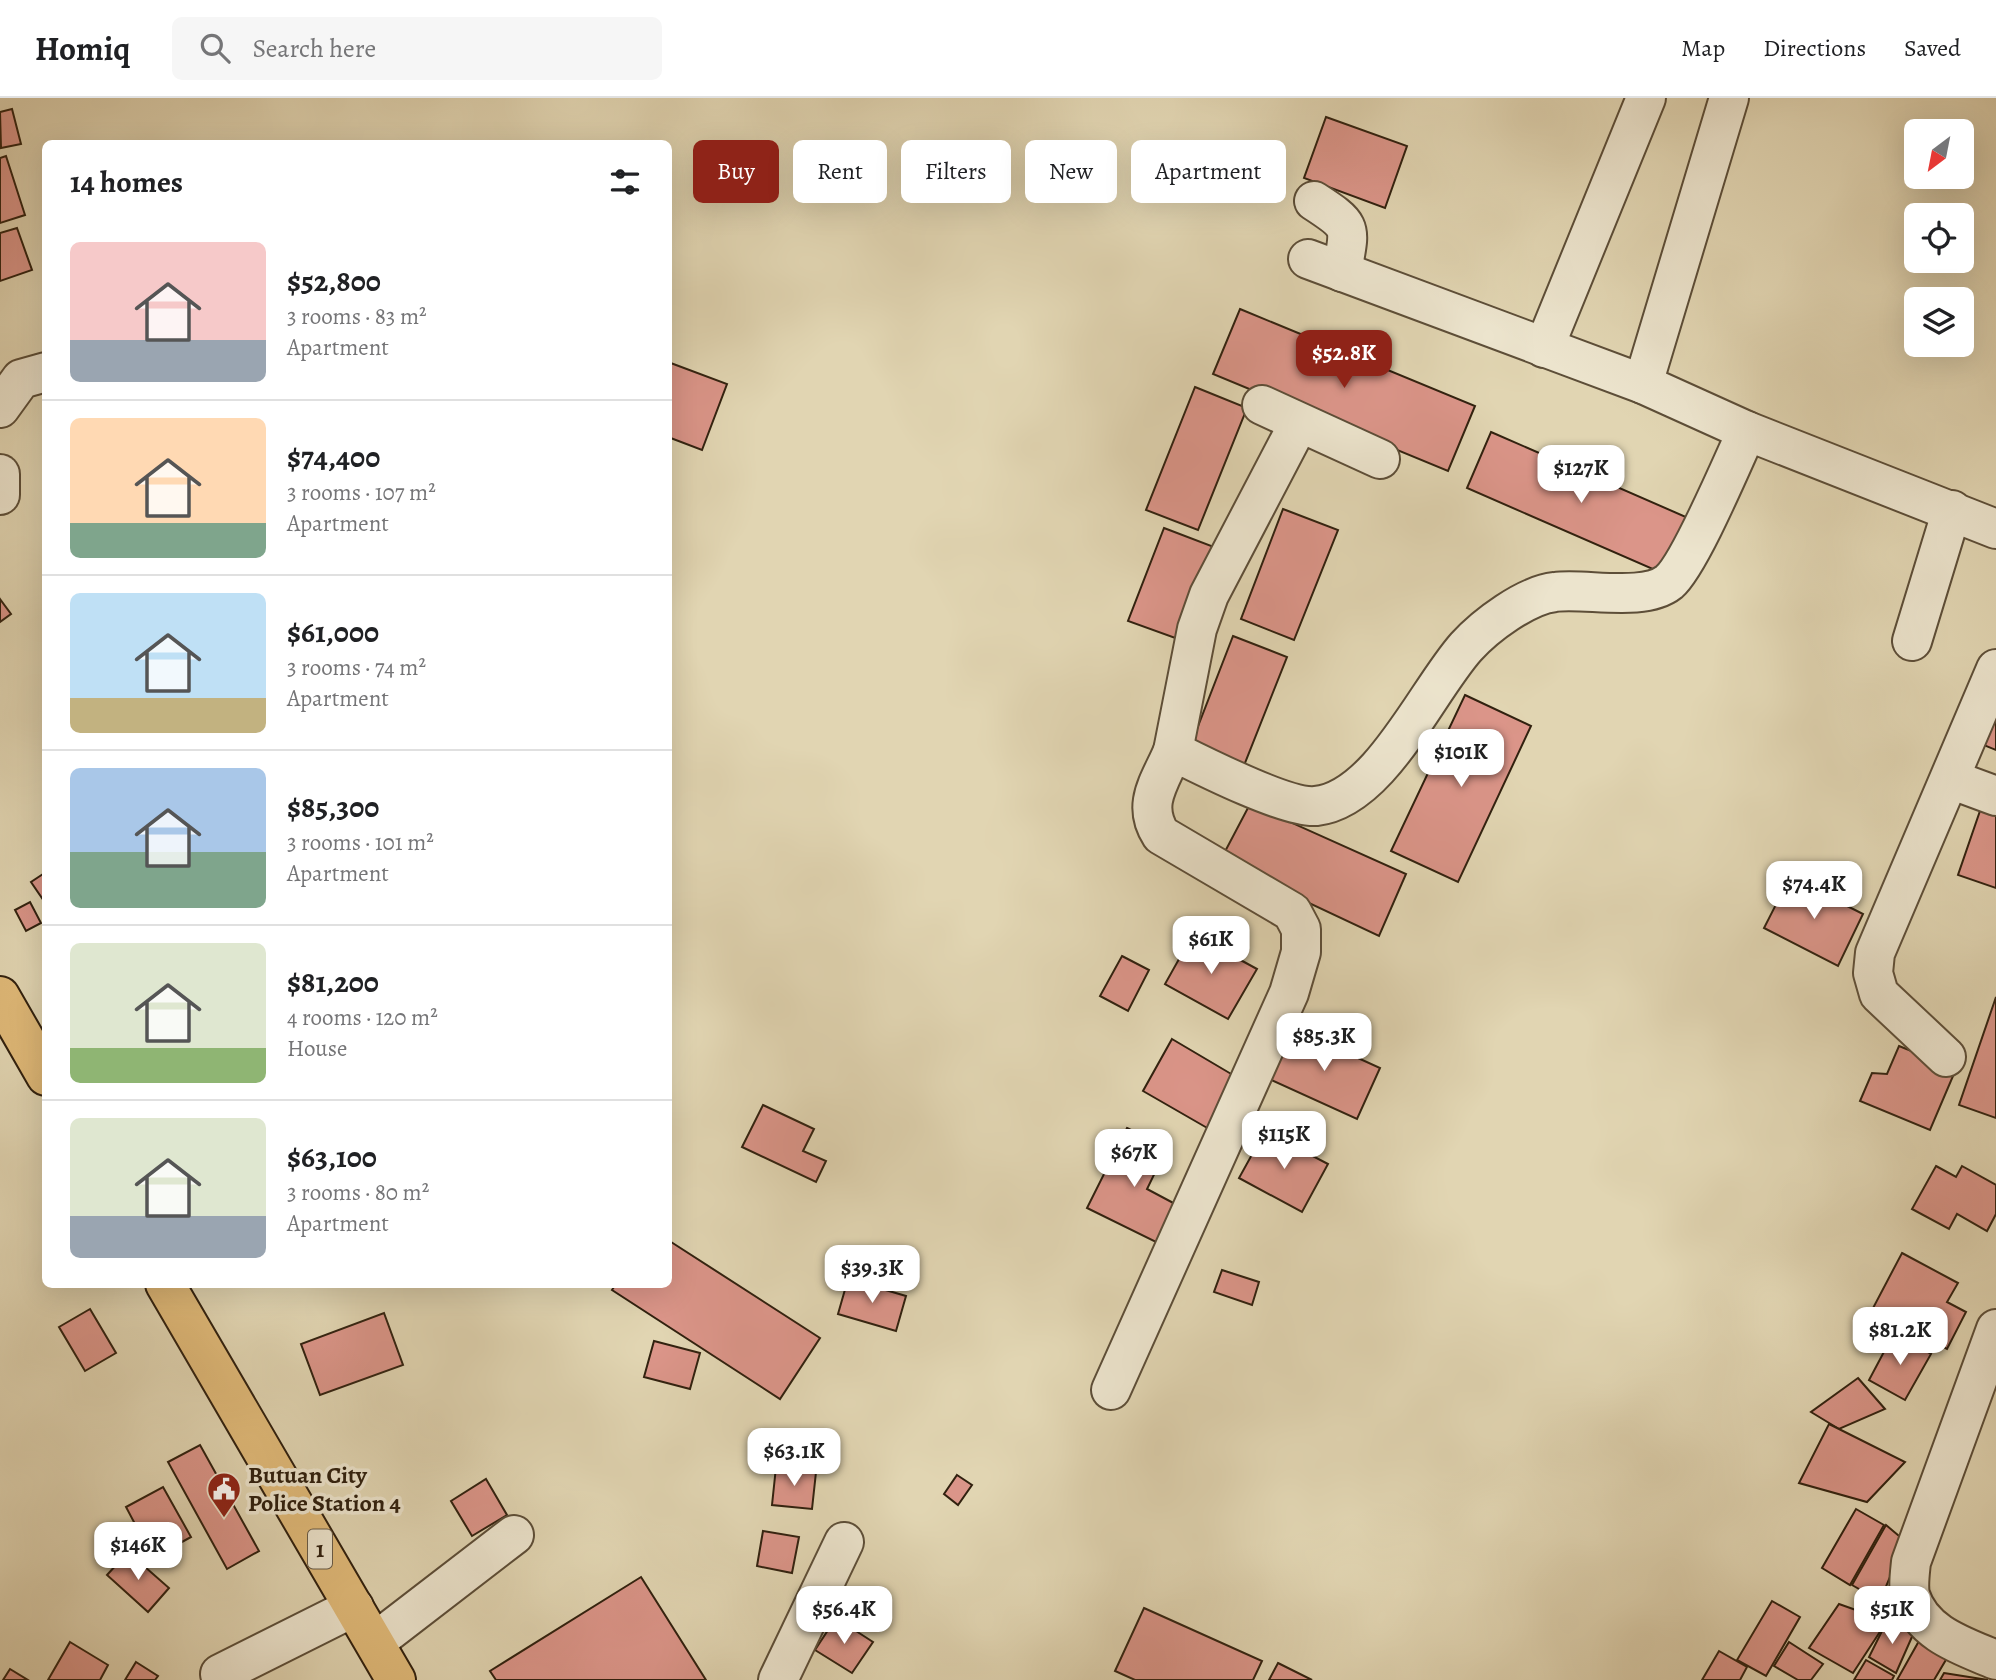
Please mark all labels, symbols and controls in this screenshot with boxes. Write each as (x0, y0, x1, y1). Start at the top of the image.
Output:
search box (172, 17, 662, 80)
text: Homiq (35, 26, 130, 71)
icon: search (196, 29, 234, 67)
text: Search here (252, 31, 376, 66)
text: Map (1681, 32, 1725, 64)
text: Directions (1763, 32, 1866, 64)
text: Saved (1904, 32, 1961, 64)
north arrow (1904, 119, 1974, 189)
map controls (1904, 119, 1974, 357)
chip: Buy (693, 140, 779, 203)
chip: Rent (793, 140, 887, 203)
chip: Filters (901, 140, 1011, 203)
chip: New (1025, 140, 1117, 203)
chip: Apartment (1131, 140, 1286, 203)
text: 14 homes (70, 162, 183, 202)
icon: filters (606, 163, 644, 201)
button: locate (1904, 203, 1974, 273)
text: $52,800 (287, 261, 381, 301)
icon: home (126, 270, 210, 354)
button: layers (1904, 287, 1974, 357)
text: 3 rooms · 83 m² (287, 301, 427, 332)
pin: $52.8K (1287, 330, 1401, 390)
text: Apartment (287, 332, 389, 363)
text: $52.8K (1312, 337, 1376, 368)
text: $74,400 (287, 437, 380, 477)
icon: home (126, 446, 210, 530)
pin: $127K (1532, 446, 1630, 505)
text: $127K (1554, 452, 1609, 483)
text: 3 rooms · 107 m² (287, 477, 436, 508)
text: Apartment (287, 508, 389, 539)
text: $61,000 (287, 612, 379, 652)
icon: home (126, 621, 210, 705)
text: 3 rooms · 74 m² (287, 652, 426, 683)
text: Apartment (287, 683, 389, 714)
pin: $101K (1412, 730, 1510, 789)
text: $101K (1434, 736, 1488, 767)
text: $85,300 (287, 787, 379, 827)
icon: home (126, 796, 210, 880)
text: 3 rooms · 101 m² (287, 827, 434, 858)
text: Apartment (287, 858, 389, 889)
pin: $74.4K (1757, 862, 1871, 921)
text: $74.4K (1782, 868, 1846, 899)
pin: $61K (1170, 916, 1252, 976)
text: $61K (1189, 923, 1233, 954)
text: $81,200 (287, 962, 379, 1002)
icon: home (126, 971, 210, 1055)
text: 4 rooms · 120 m² (287, 1002, 438, 1033)
pin: $85.3K (1267, 1014, 1381, 1073)
text: $85.3K (1293, 1020, 1355, 1051)
text: House (287, 1033, 347, 1064)
pin: $115K (1235, 1112, 1333, 1171)
text: $115K (1258, 1118, 1310, 1149)
pin: $67K (1093, 1130, 1175, 1189)
text: $67K (1111, 1136, 1157, 1167)
text: $63,100 (287, 1137, 377, 1177)
icon: home (126, 1146, 210, 1230)
text: 3 rooms · 80 m² (287, 1177, 429, 1208)
text: Apartment (287, 1208, 389, 1239)
pin: $39.3K (815, 1246, 929, 1305)
text: $39.3K (841, 1252, 903, 1283)
pin: $81.2K (1843, 1308, 1957, 1367)
text: $81.2K (1869, 1314, 1931, 1345)
pin: $63.1K (737, 1428, 851, 1488)
text: $63.1K (763, 1435, 825, 1466)
place label: Butuan City Police Station 4 (248, 1459, 401, 1519)
public building icon: Butuan City Police Station 4 (205, 1470, 243, 1519)
pin: $146K (89, 1522, 187, 1582)
text: $146K (110, 1529, 166, 1560)
road number: 1 (308, 1530, 332, 1568)
pin: $56.4K (787, 1586, 901, 1646)
pin: $51K (1851, 1586, 1933, 1646)
text: $56.4K (812, 1593, 876, 1624)
text: $51K (1870, 1593, 1914, 1624)

